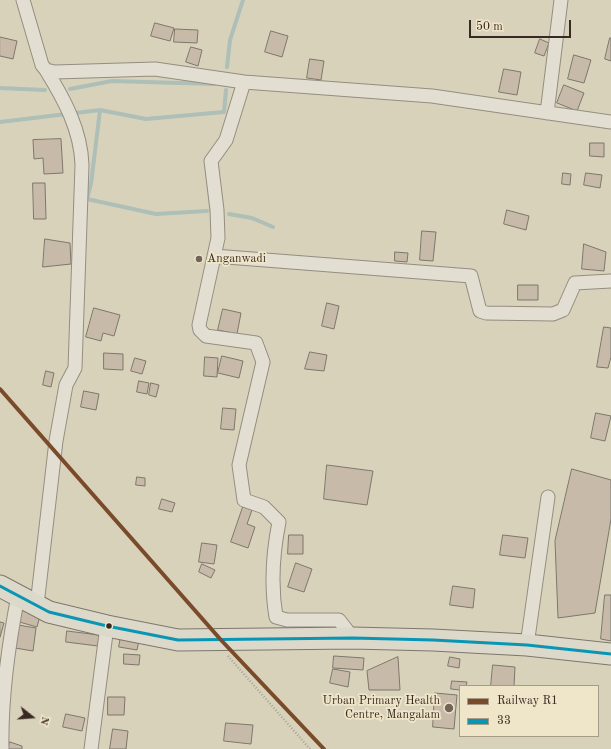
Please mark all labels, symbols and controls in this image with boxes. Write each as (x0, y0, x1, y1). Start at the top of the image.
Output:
scale bar (471, 12, 573, 38)
text: 50 m (476, 21, 503, 33)
place label: Anganwadi (207, 252, 266, 266)
marker: Anganwadi (194, 254, 204, 264)
unlabelled marker (104, 621, 114, 631)
legend (459, 685, 599, 737)
place label: Urban Primary Health Centre, Mangalam (323, 694, 440, 722)
text: Railway R1 (497, 695, 558, 707)
north arrow (12, 697, 52, 737)
marker: Urban Primary Health Centre, Mangalam (443, 702, 455, 714)
text: N (37, 715, 50, 726)
text: 33 (497, 715, 511, 727)

